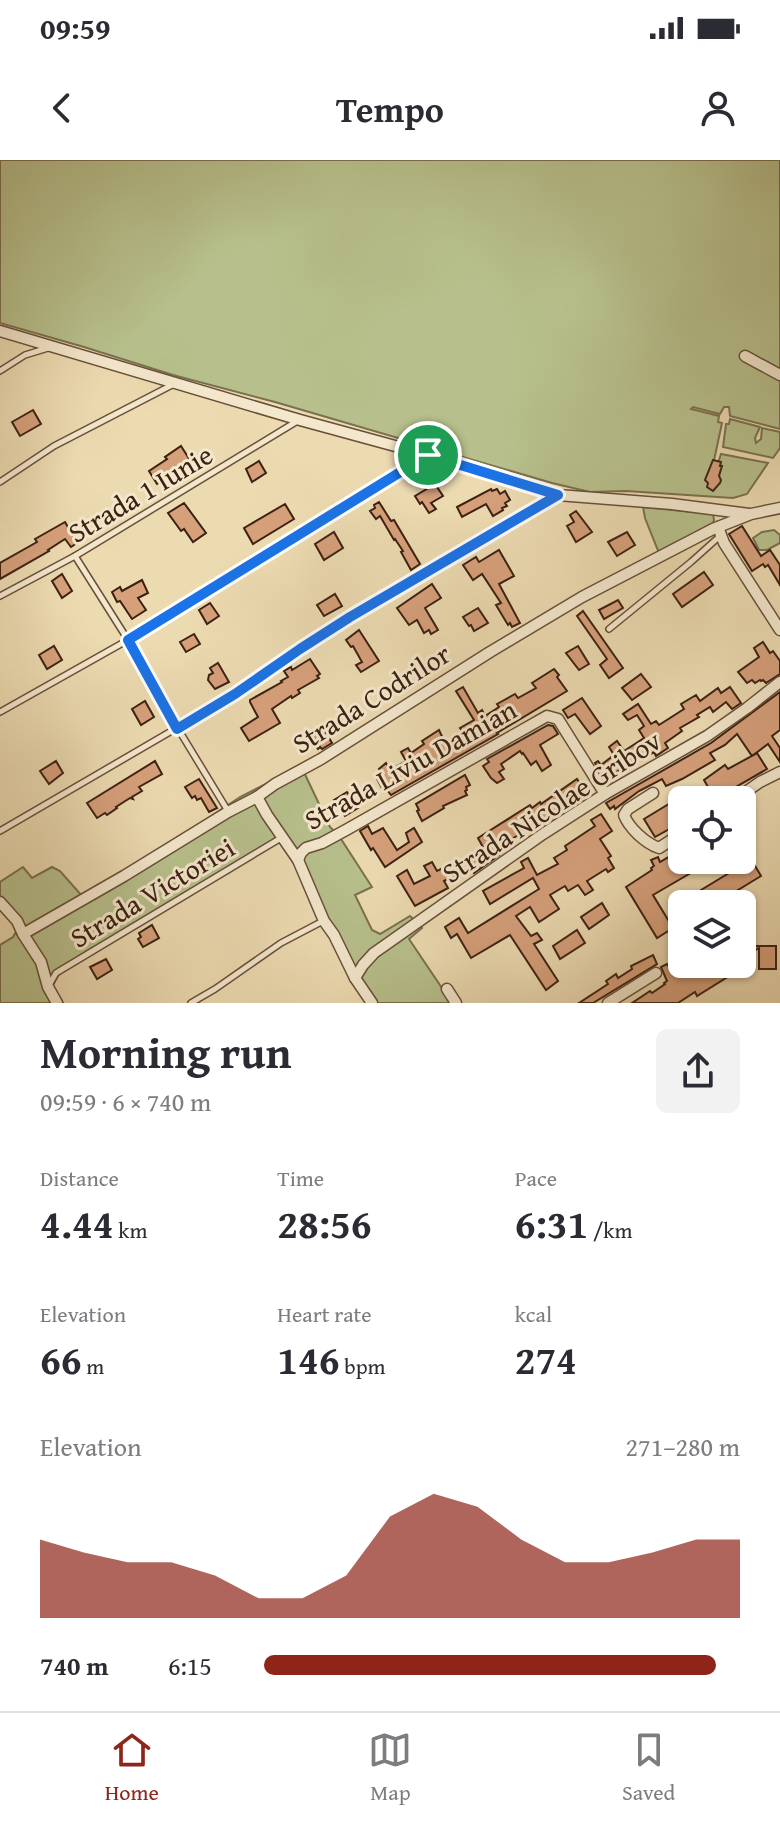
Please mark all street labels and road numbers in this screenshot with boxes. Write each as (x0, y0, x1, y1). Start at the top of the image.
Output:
street label: Strada 1 Iunie (60, 434, 220, 552)
street label: Strada Codrilor (284, 633, 459, 763)
street label: Strada Liviu Damian (296, 688, 524, 839)
street label: Strada Nicolae Gribov (433, 720, 669, 892)
street label: Strada Victoriei (62, 827, 242, 957)

